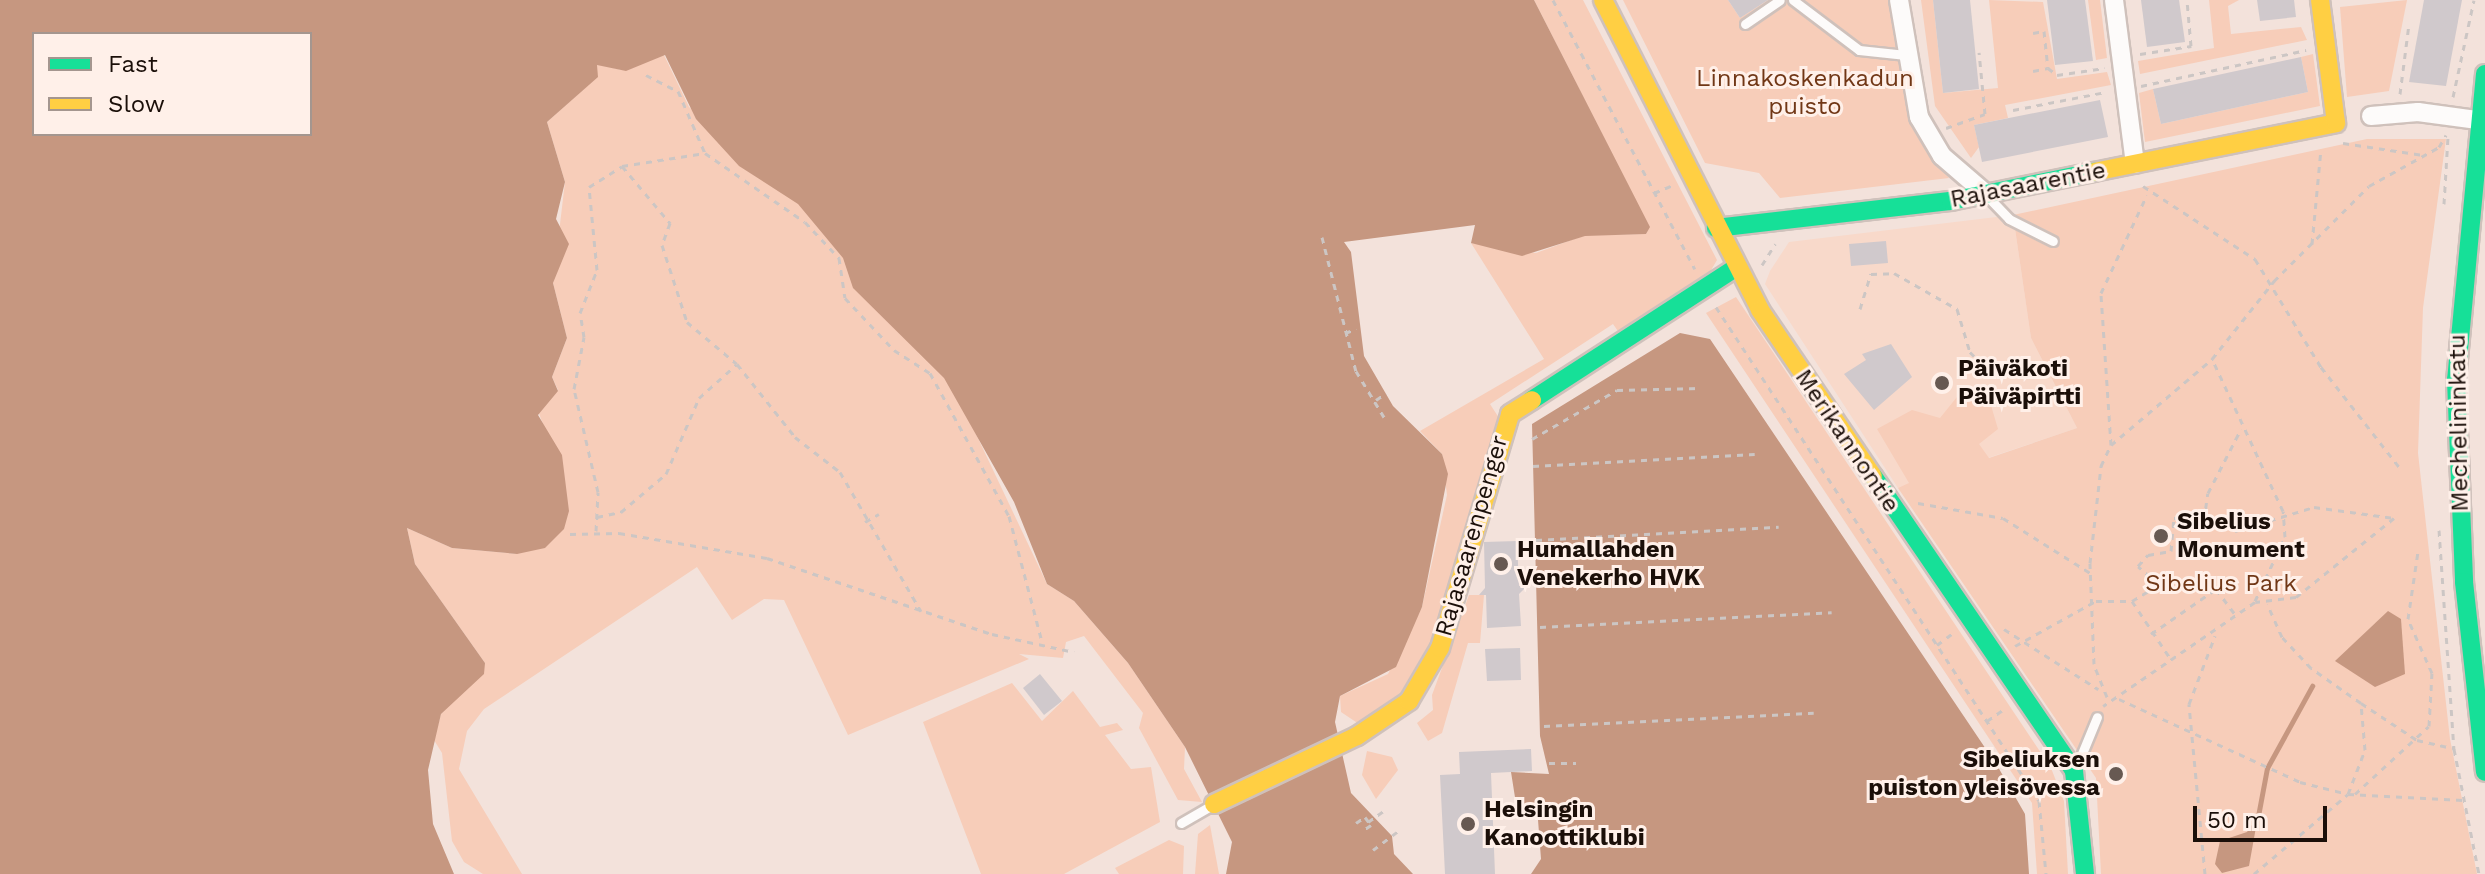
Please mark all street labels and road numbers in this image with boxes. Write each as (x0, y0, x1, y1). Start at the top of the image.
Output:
street label: Rajasaarentie (1948, 156, 2108, 214)
street label: Mechelininkatu (2443, 334, 2475, 512)
street label: Merikannontie (1789, 364, 1905, 518)
street label: Rajasaarenpenger (1430, 432, 1514, 640)

